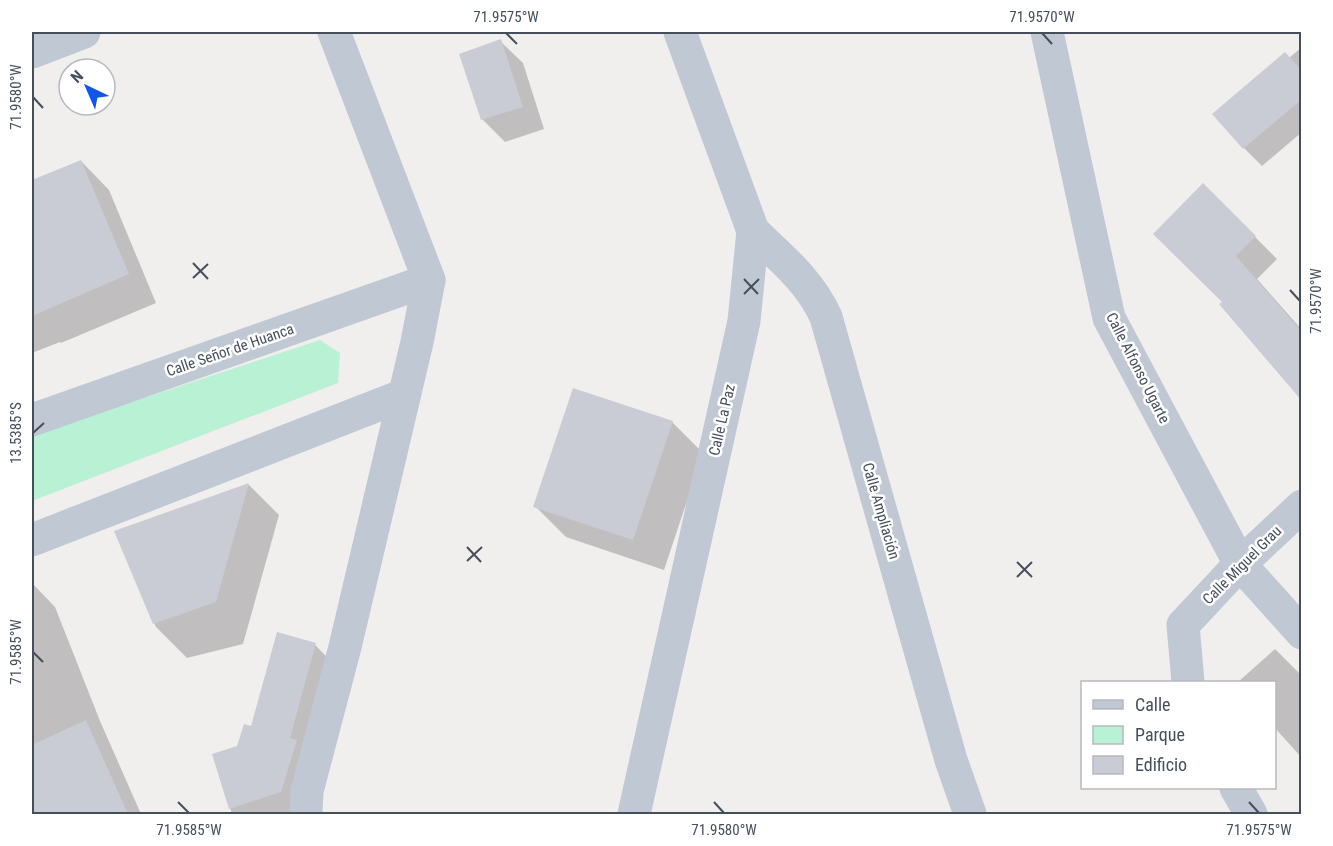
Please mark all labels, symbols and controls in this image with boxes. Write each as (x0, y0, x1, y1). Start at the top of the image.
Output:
text: 71.9575°W (473, 8, 539, 26)
text: 71.9570°W (1009, 8, 1075, 26)
north arrow (57, 57, 117, 117)
text: 71.9580°W (7, 64, 25, 130)
text: N (67, 66, 87, 87)
text: 71.9570°W (1307, 268, 1325, 334)
street label: Calle Alfonso Ugarte (1102, 310, 1174, 426)
street label: Calle Señor de Huanca (164, 320, 296, 380)
street label: Calle La Paz (705, 383, 739, 457)
text: 13.5385°S (7, 402, 25, 464)
street label: Calle Ampliación (859, 461, 903, 561)
street label: Calle Miguel Grau (1199, 522, 1285, 608)
text: 71.9585°W (7, 619, 25, 685)
legend (1081, 681, 1276, 789)
text: Calle (1135, 694, 1171, 715)
text: Parque (1135, 724, 1185, 745)
text: Edificio (1135, 754, 1187, 775)
text: 71.9585°W (156, 821, 222, 839)
text: 71.9580°W (691, 821, 757, 839)
text: 71.9575°W (1226, 821, 1292, 839)

